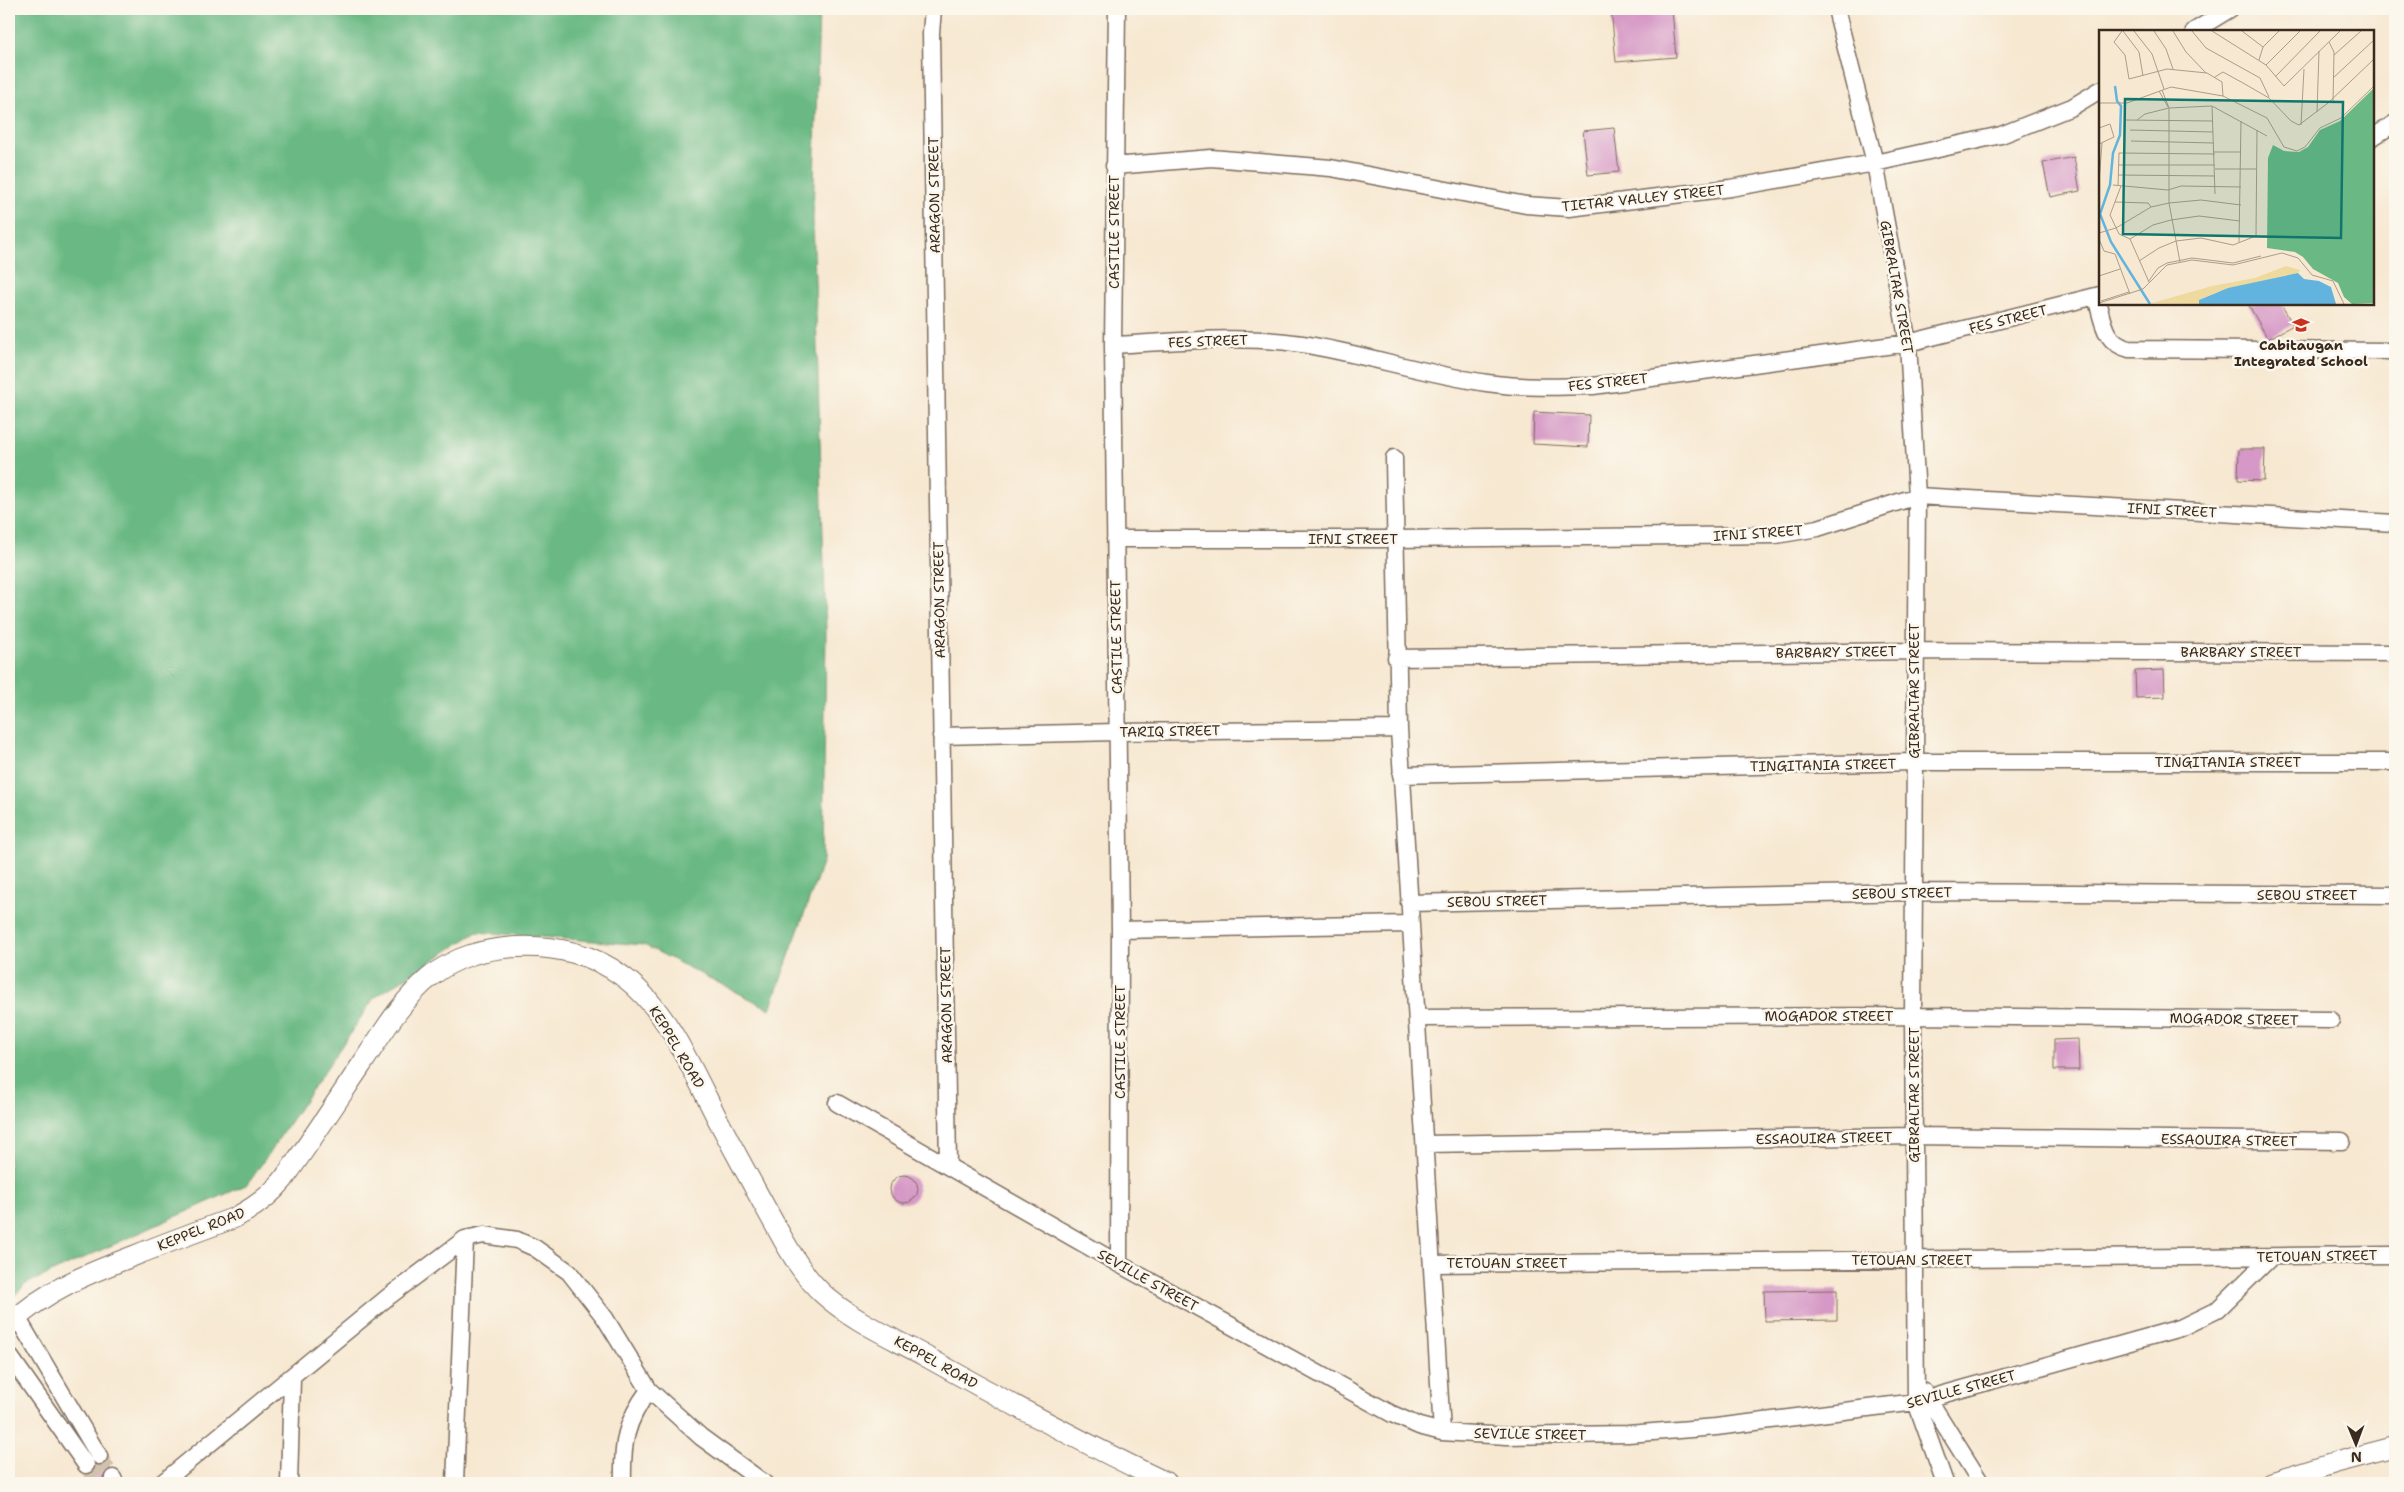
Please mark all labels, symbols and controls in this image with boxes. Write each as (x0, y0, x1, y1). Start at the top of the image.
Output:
inset map (2099, 30, 2374, 305)
street label: ARAGON STREET (924, 136, 944, 254)
street label: CASTILE STREET (1105, 175, 1123, 289)
street label: TIETAR VALLEY STREET (1561, 180, 1726, 215)
street label: GIBRALTAR STREET (1876, 219, 1918, 356)
street label: FES STREET (1967, 301, 2049, 337)
school or university icon: Cabitaugan Integrated School (2291, 315, 2311, 335)
street label: FES STREET (1168, 331, 1249, 351)
place label: Cabitaugan Integrated School (2234, 336, 2368, 370)
street label: FES STREET (1567, 369, 1649, 395)
street label: IFNI STREET (2127, 499, 2218, 521)
street label: IFNI STREET (1713, 521, 1804, 545)
street label: IFNI STREET (1308, 530, 1398, 548)
street label: ARAGON STREET (929, 541, 949, 659)
street label: CASTILE STREET (1106, 579, 1126, 694)
street label: GIBRALTAR STREET (1905, 623, 1923, 759)
street label: BARBARY STREET (1775, 642, 1897, 662)
street label: BARBARY STREET (2181, 643, 2302, 661)
street label: TARIQ STREET (1119, 721, 1221, 741)
street label: TINGITANIA STREET (2155, 753, 2302, 771)
street label: TINGITANIA STREET (1750, 755, 1897, 775)
street label: SEBOU STREET (1852, 883, 1953, 903)
street label: SEBOU STREET (2257, 886, 2358, 904)
street label: SEBOU STREET (1447, 891, 1548, 911)
street label: ARAGON STREET (936, 946, 956, 1064)
street label: CASTILE STREET (1111, 985, 1129, 1099)
street label: KEPPEL ROAD (645, 1003, 709, 1091)
street label: MOGADOR STREET (1764, 1007, 1894, 1025)
street label: MOGADOR STREET (2169, 1009, 2299, 1029)
street label: GIBRALTAR STREET (1905, 1027, 1923, 1163)
street label: ESSAOUIRA STREET (1756, 1128, 1893, 1148)
street label: ESSAOUIRA STREET (2161, 1130, 2298, 1150)
street label: KEPPEL ROAD (155, 1203, 247, 1255)
street label: SEVILLE STREET (1094, 1245, 1202, 1315)
street label: TETOUAN STREET (2256, 1246, 2378, 1266)
street label: TETOUAN STREET (1852, 1251, 1973, 1269)
street label: TETOUAN STREET (1447, 1254, 1568, 1272)
street label: KEPPEL ROAD (891, 1332, 981, 1392)
street label: SEVILLE STREET (1904, 1366, 2018, 1412)
north arrow (2332, 1420, 2382, 1470)
street label: SEVILLE STREET (1474, 1424, 1587, 1444)
text: N (2351, 1448, 2362, 1466)

